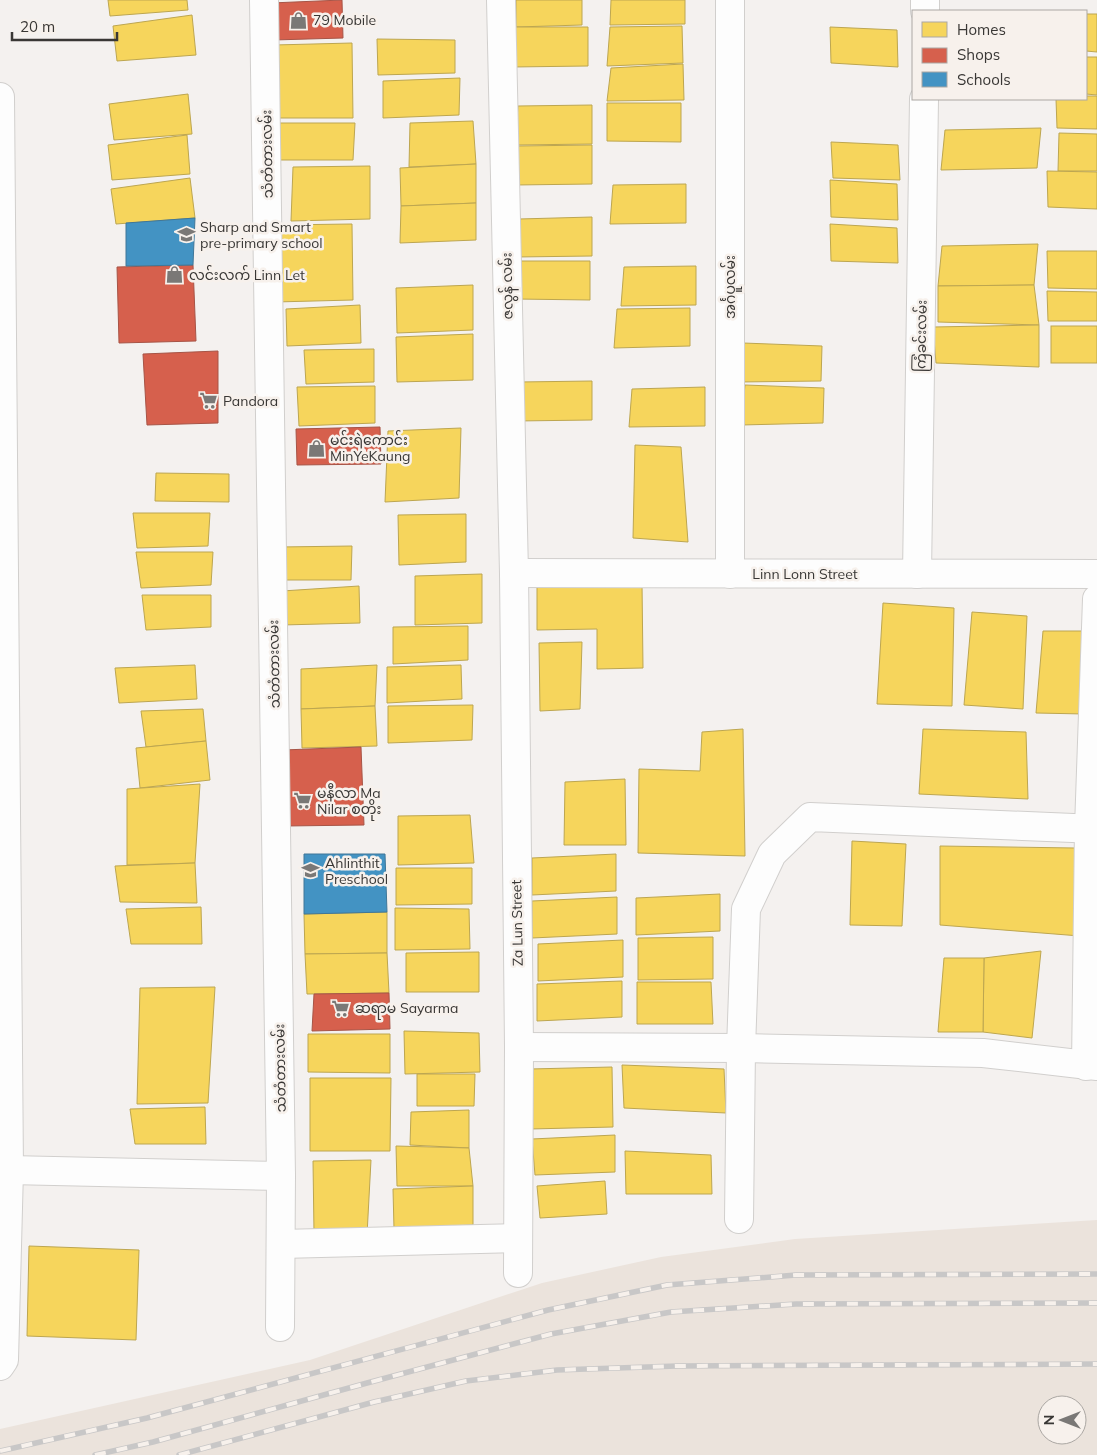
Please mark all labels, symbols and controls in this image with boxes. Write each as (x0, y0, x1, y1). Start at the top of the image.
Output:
scale bar (12, 10, 118, 42)
shop icon: 79 Mobile (289, 10, 309, 30)
legend (912, 10, 1087, 100)
place label: 79 Mobile (313, 11, 376, 29)
text: 20 m (20, 17, 55, 36)
text: Homes (957, 20, 1006, 39)
text: Shops (957, 45, 1000, 64)
text: Schools (957, 70, 1011, 89)
street label: သံတံတားလမ်း (256, 110, 277, 198)
place label: Sharp and Smart pre-primary school (200, 218, 323, 252)
school or university icon: Sharp and Smart pre-primary school (176, 225, 196, 245)
street label: ဇလွန် လမ်း (496, 252, 520, 320)
street label: အင်္ဂပူလမ်း (720, 255, 742, 319)
shop icon: လင်းလက် Linn Let (165, 265, 185, 285)
place label: လင်းလက် Linn Let (189, 265, 305, 284)
street label: ကြံခင်းလမ်း (910, 300, 934, 372)
supermarket icon: Pandora (199, 391, 219, 411)
place label: Pandora (223, 392, 278, 410)
place label: မင်းရဲကောင်း MinYeKaung (330, 430, 411, 465)
shop icon: မင်းရဲကောင်း MinYeKaung (306, 438, 326, 458)
street label: Linn Lonn Street (752, 565, 858, 583)
street label: သံတံတားလမ်း (263, 620, 284, 708)
place label: မနီလာ Ma Nilar စတိုး (317, 783, 381, 821)
supermarket icon: မနီလာ Ma Nilar စတိုး (293, 791, 313, 811)
place label: Ahlinthit Preschool (325, 854, 388, 888)
school or university icon: Ahlinthit Preschool (301, 861, 321, 881)
street label: Za Lun Street (507, 880, 527, 966)
supermarket icon: ဆရာမ Sayarma (331, 998, 351, 1018)
place label: ဆရာမ Sayarma (355, 999, 458, 1020)
street label: သံတံတားလမ်း (269, 1024, 290, 1112)
north arrow (1037, 1395, 1087, 1445)
text: N (1040, 1415, 1058, 1425)

